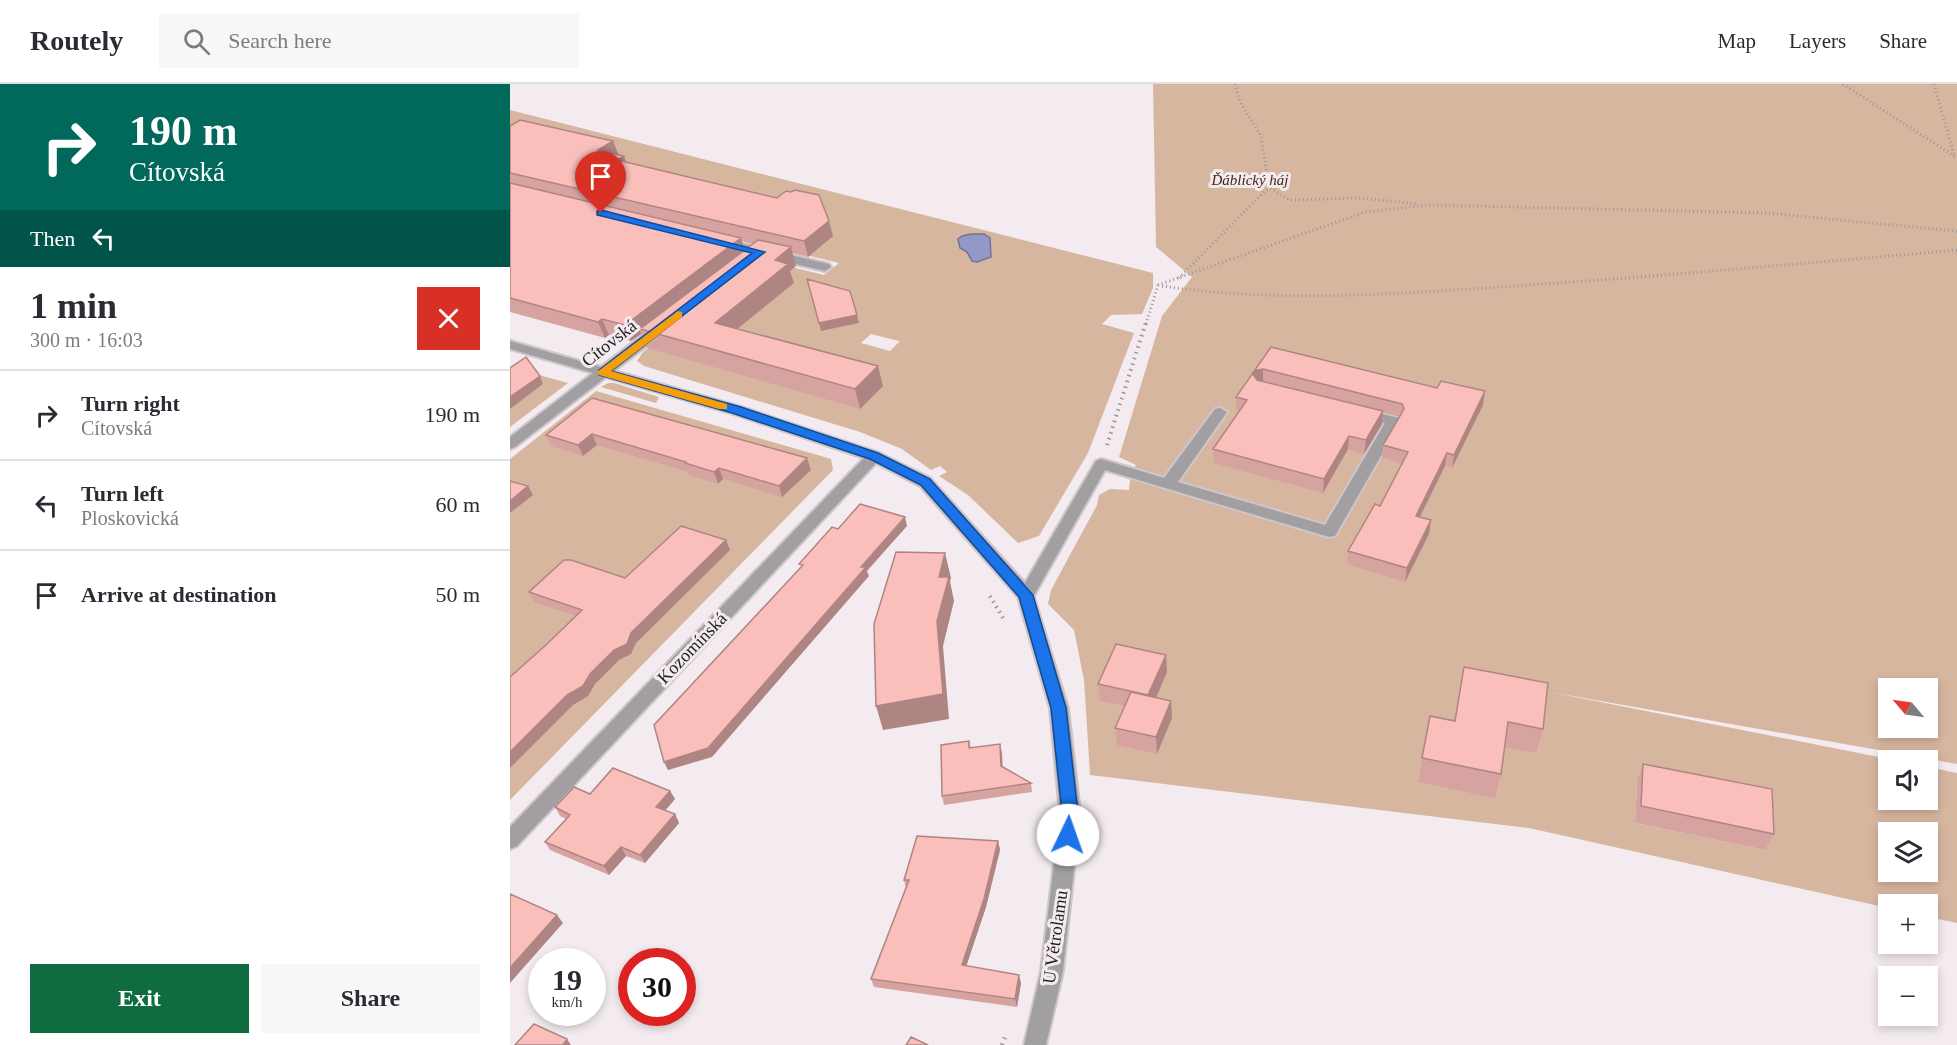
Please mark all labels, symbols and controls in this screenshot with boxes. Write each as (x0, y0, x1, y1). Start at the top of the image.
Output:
search box (159, 14, 579, 68)
text: Routely (30, 25, 123, 56)
icon: search (180, 25, 213, 58)
text: Search here (228, 28, 332, 53)
text: Map (1718, 29, 1756, 53)
text: Layers (1789, 29, 1846, 53)
text: Share (1879, 29, 1927, 53)
icon: right (30, 108, 108, 186)
text: 190 m (129, 108, 238, 154)
pin (575, 151, 626, 213)
text: Cítovská (129, 157, 225, 187)
icon: arrive (584, 160, 617, 193)
park label: Ďáblický háj (1210, 172, 1289, 188)
icon: left (87, 222, 120, 255)
text: Then (30, 226, 75, 251)
text: 1 min (30, 286, 117, 326)
button: close (417, 287, 480, 350)
street label: Cítovská (578, 315, 640, 371)
text: 300 m · 16:03 (30, 329, 143, 351)
text: Turn right (81, 391, 180, 416)
icon: right (30, 399, 63, 432)
text: 190 m (424, 402, 480, 427)
text: Cítovská (81, 417, 152, 439)
text: Turn left (81, 481, 164, 506)
icon: left (30, 489, 63, 522)
text: 60 m (435, 492, 480, 517)
text: Ploskovická (81, 507, 179, 529)
icon: arrive (30, 579, 63, 612)
text: Arrive at destination (81, 582, 277, 607)
text: 50 m (435, 582, 480, 607)
street label: Kozomínská (653, 608, 731, 688)
north arrow (1878, 678, 1938, 738)
map controls (1878, 678, 1938, 1026)
button: sound (1878, 750, 1938, 810)
position arrow (1036, 803, 1100, 867)
button: layers (1878, 822, 1938, 882)
street label: U Větrolamu (1039, 889, 1071, 985)
button: + (1878, 894, 1938, 954)
speed limit sign: 30 (618, 948, 696, 1026)
text: 19 (552, 963, 582, 996)
button: Exit (30, 964, 249, 1033)
button: Share (261, 964, 480, 1033)
button: − (1878, 966, 1938, 1026)
text: km/h (552, 994, 582, 1010)

